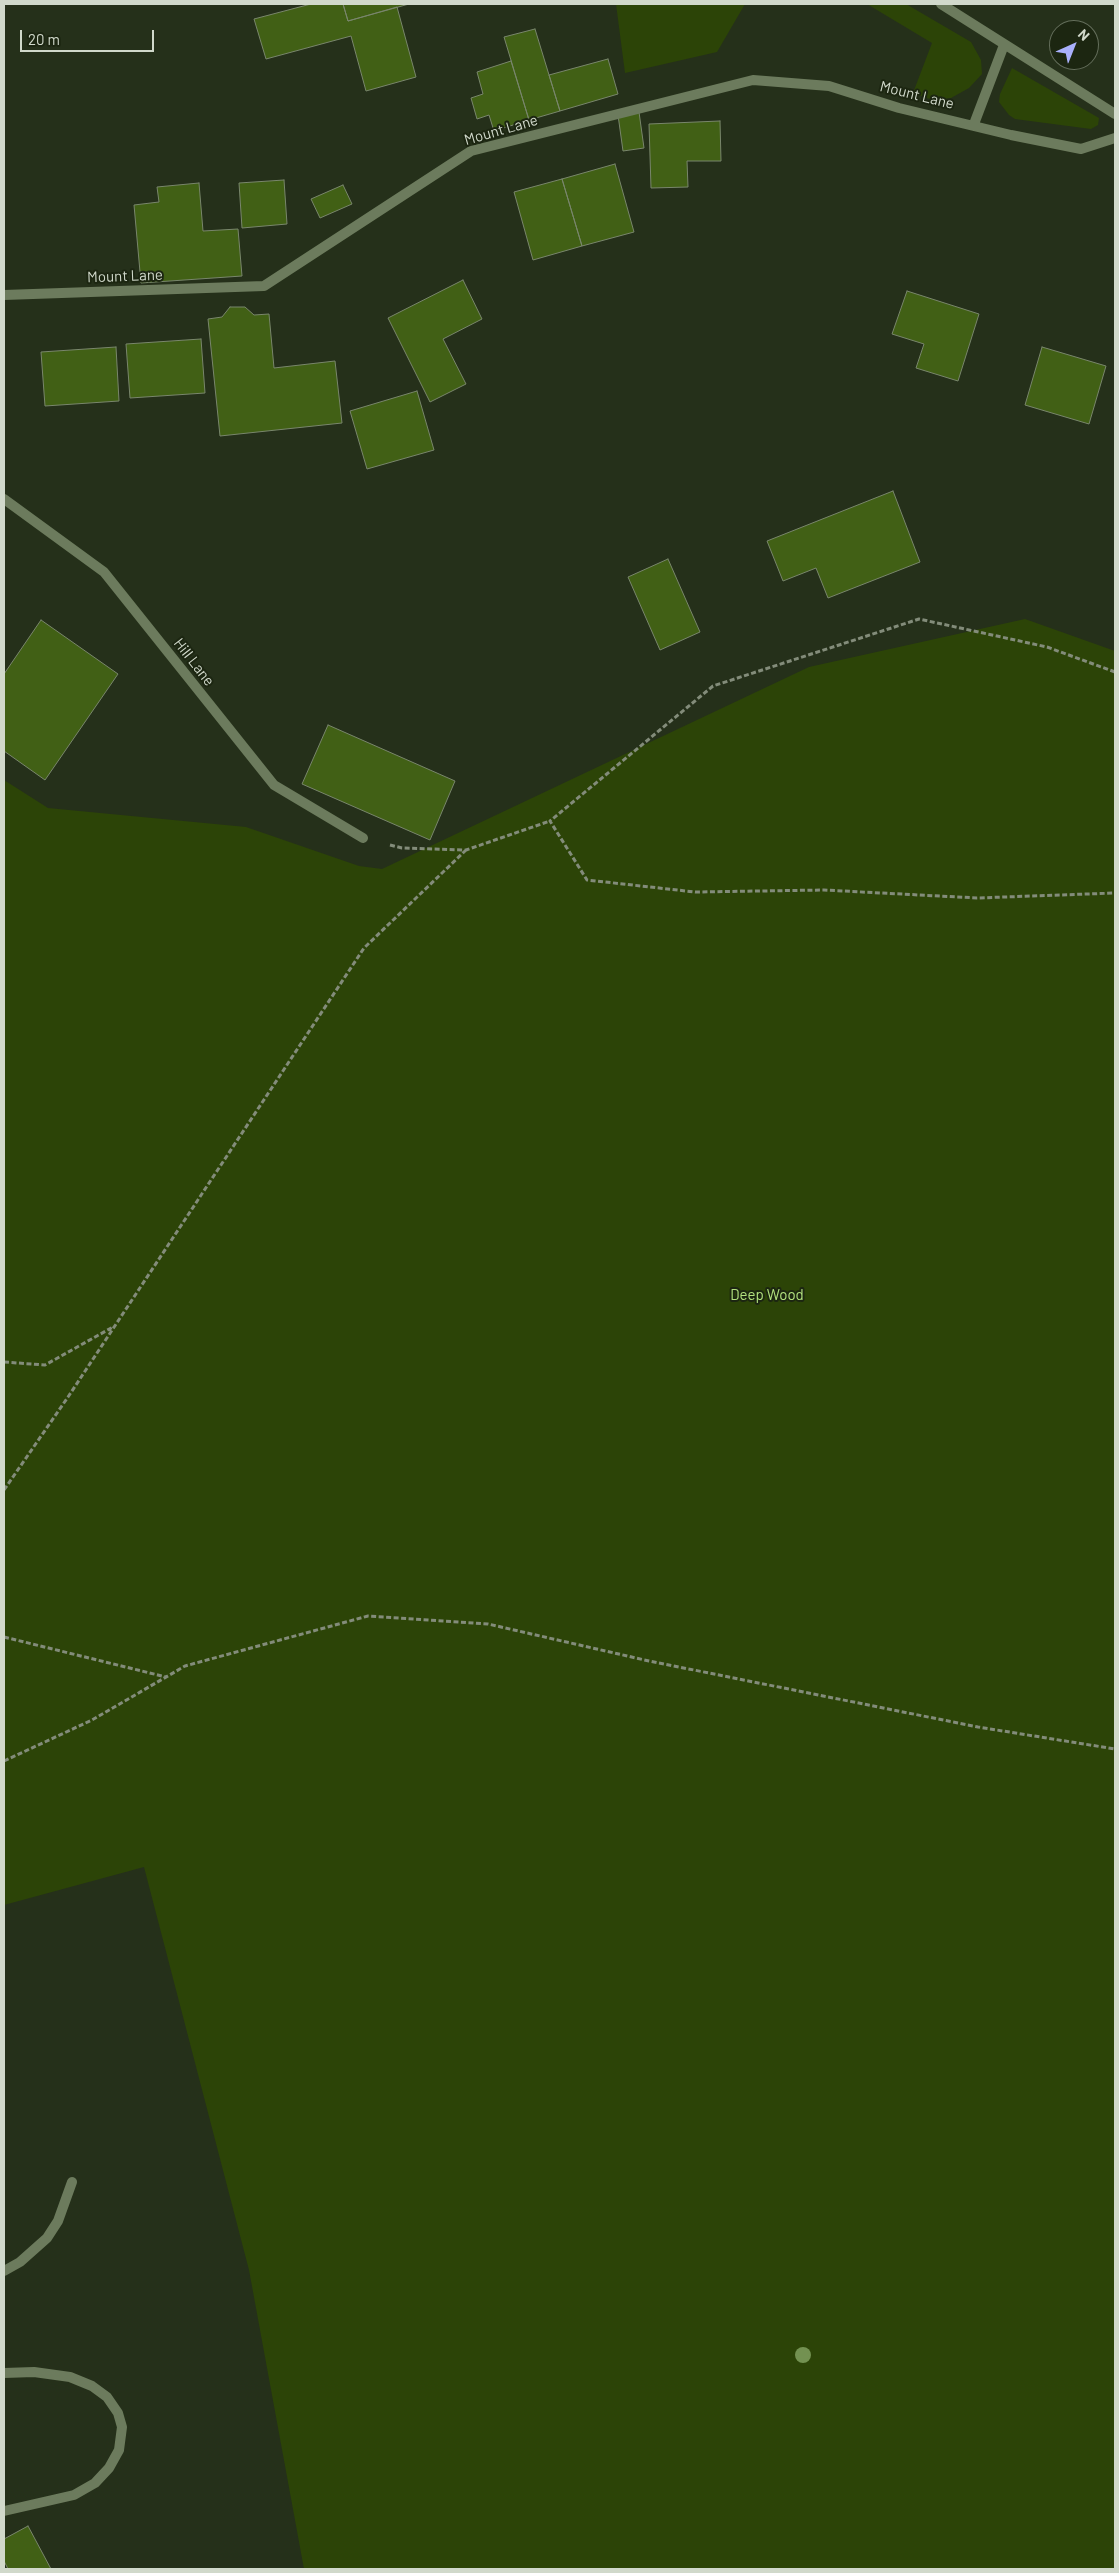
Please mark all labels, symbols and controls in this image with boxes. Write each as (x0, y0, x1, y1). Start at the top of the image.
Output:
scale bar (22, 20, 156, 52)
north arrow (1049, 20, 1099, 70)
text: N (1075, 25, 1093, 44)
text: 20 m (28, 30, 60, 48)
street label: Mount Lane (878, 77, 956, 113)
street label: Mount Lane (462, 111, 540, 149)
street label: Mount Lane (87, 266, 163, 286)
street label: Hill Lane (170, 635, 218, 689)
park label: Deep Wood (730, 1286, 804, 1304)

